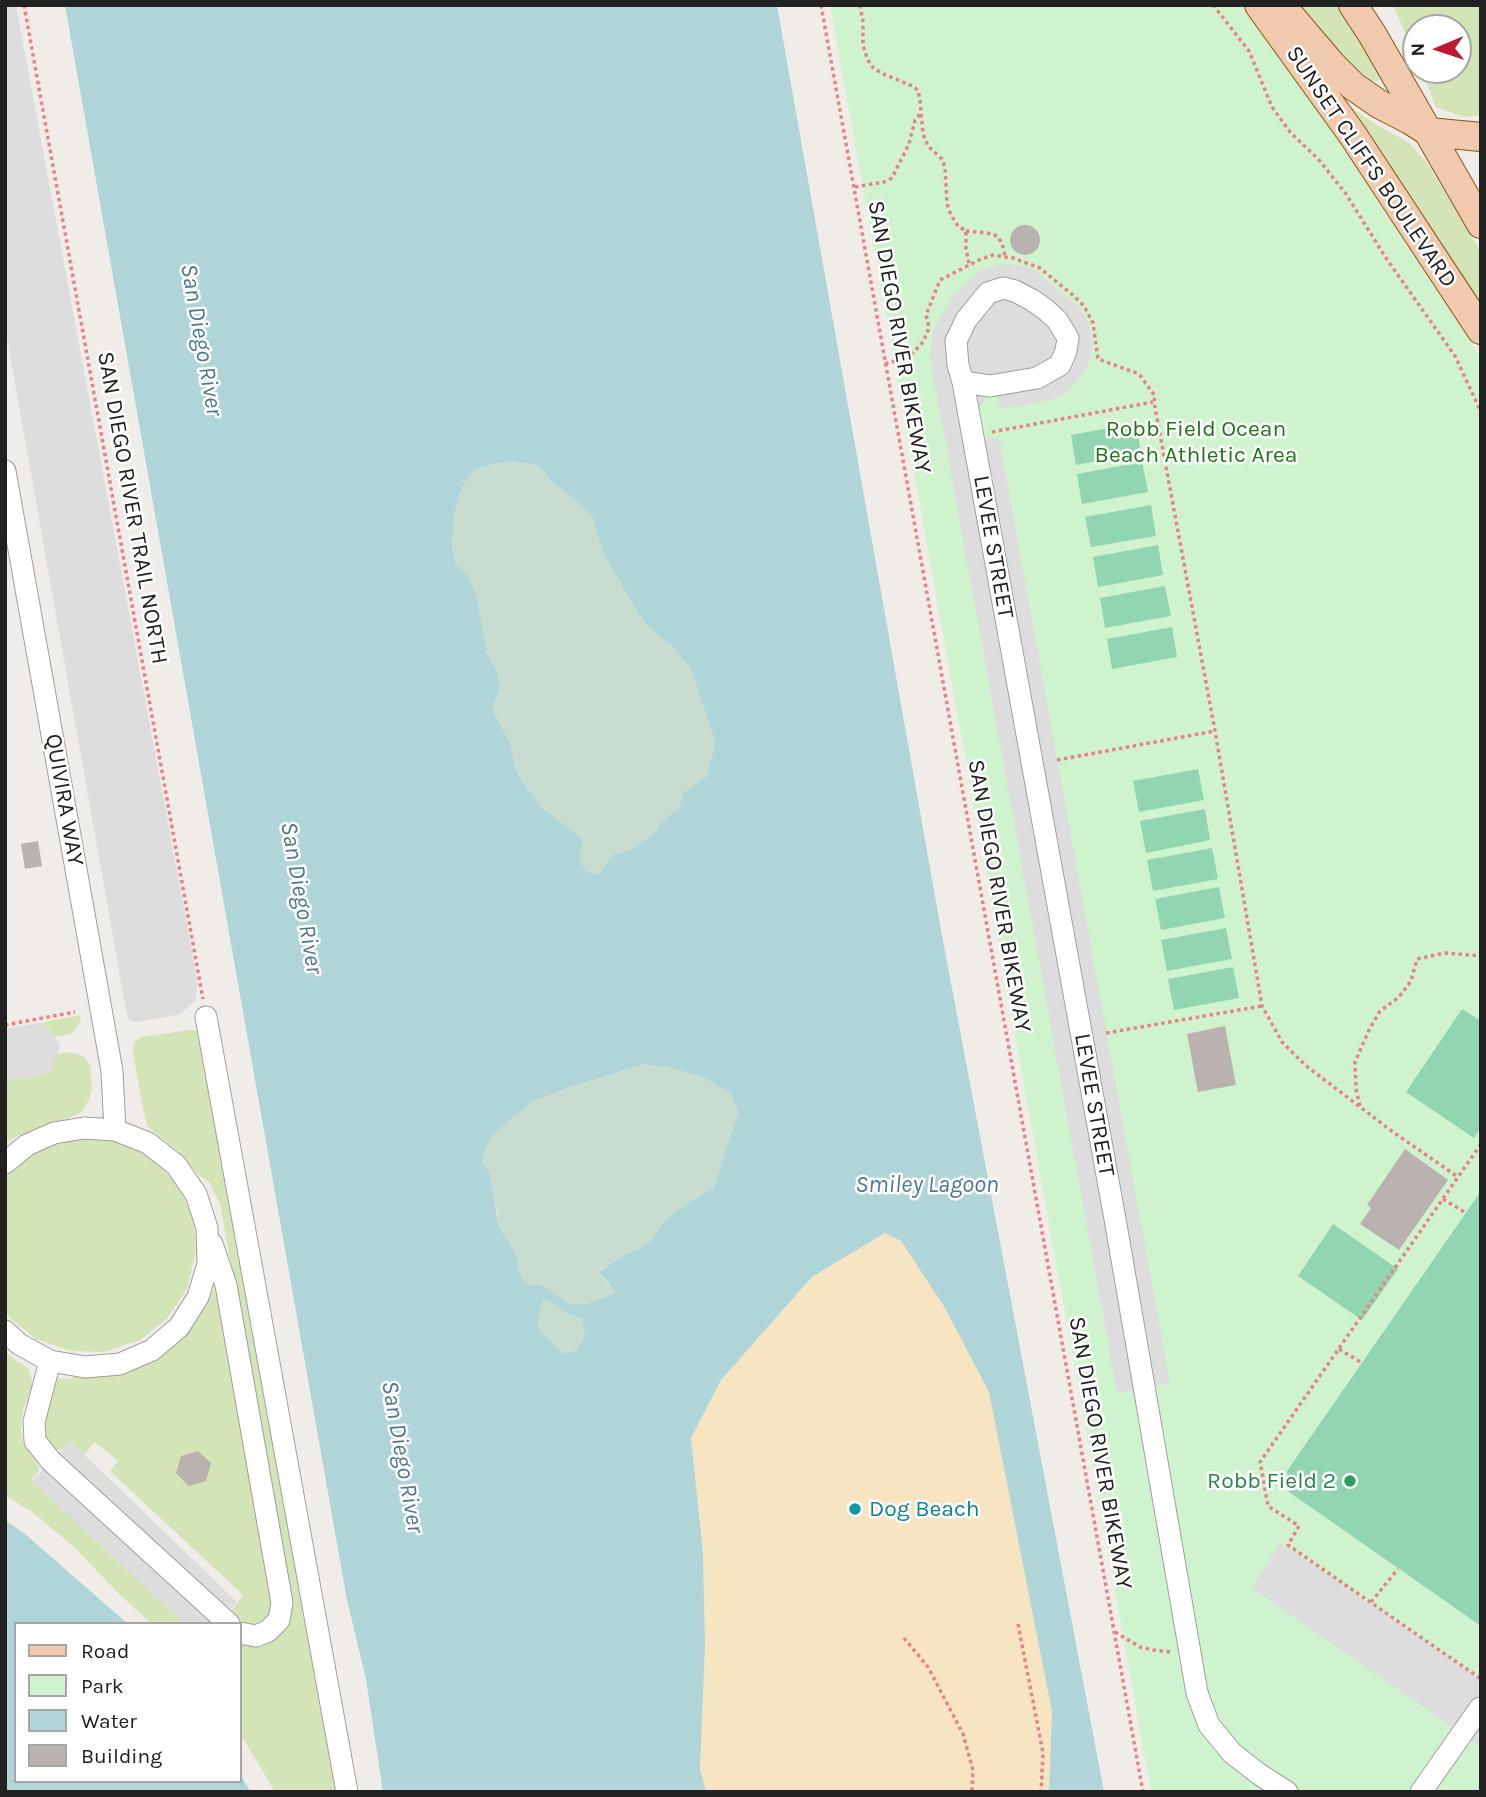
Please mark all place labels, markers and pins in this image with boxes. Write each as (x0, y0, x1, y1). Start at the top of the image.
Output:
place label: Robb Field 2 (1207, 1467, 1336, 1495)
marker: Robb Field 2 (1342, 1473, 1358, 1489)
place label: Dog Beach (869, 1495, 980, 1523)
marker: Dog Beach (847, 1501, 863, 1517)

